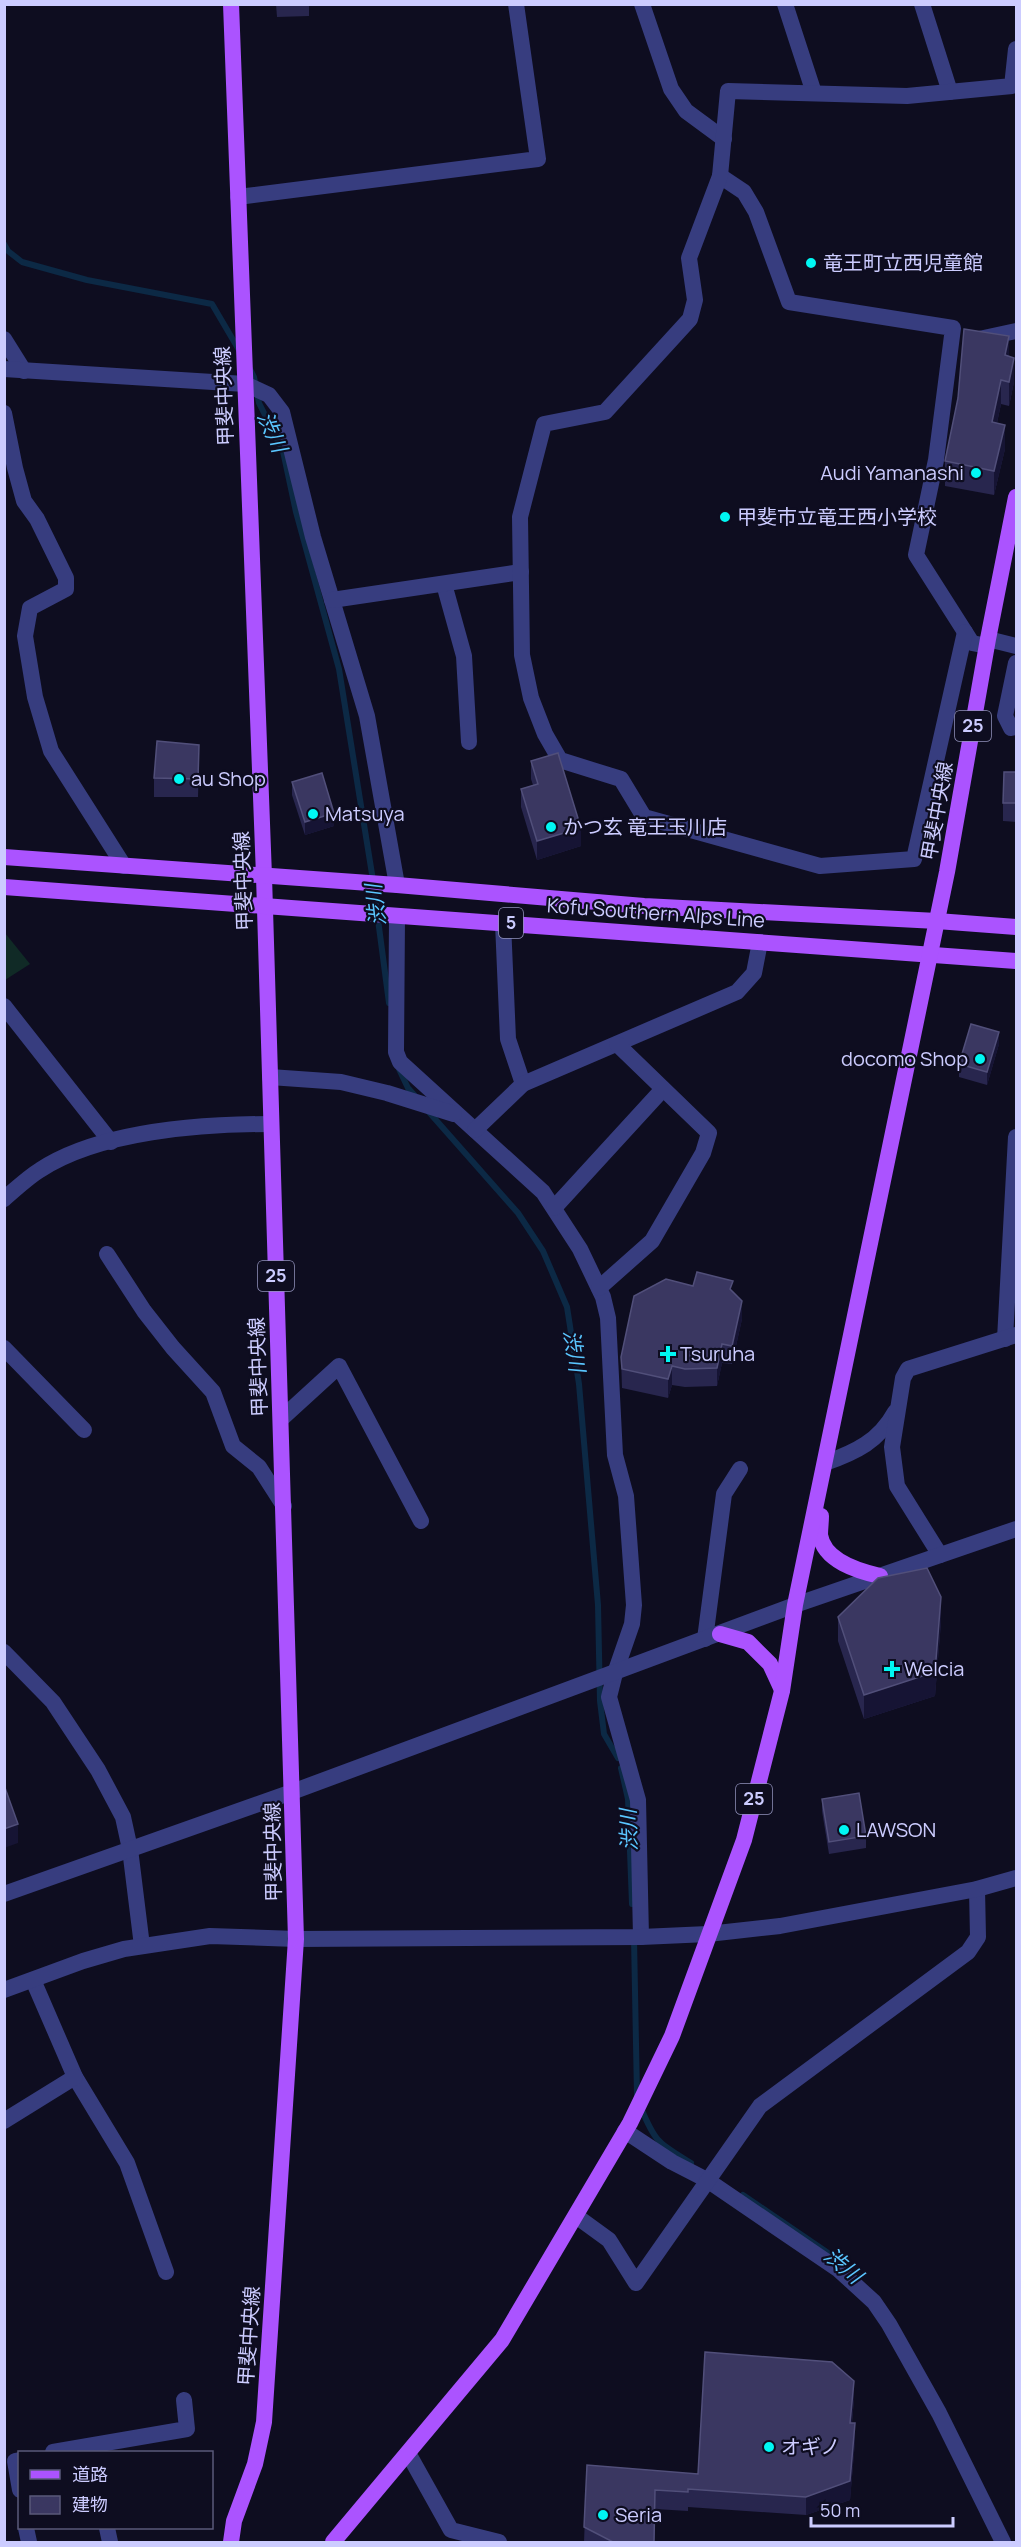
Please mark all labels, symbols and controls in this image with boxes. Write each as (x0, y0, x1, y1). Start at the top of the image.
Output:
place label: 竜王町立西児童館 (823, 249, 983, 276)
marker: 竜王町立西児童館 (804, 256, 818, 270)
street label: 甲斐中央線 (208, 346, 239, 446)
water label: 渋川 (252, 407, 295, 458)
place label: Audi Yamanashi (820, 459, 964, 486)
marker: Audi Yamanashi (969, 466, 983, 480)
place label: 甲斐市立竜王西小学校 (737, 503, 937, 530)
marker: 甲斐市立竜王西小学校 (718, 510, 732, 524)
road number: 25 (955, 711, 991, 741)
street label: 甲斐中央線 (915, 759, 958, 862)
place label: au Shop (191, 765, 266, 792)
marker: au Shop (172, 772, 186, 786)
place label: Matsuya (325, 800, 405, 827)
marker: Matsuya (306, 807, 320, 821)
place label: かつ玄 竜王玉川店 (563, 813, 727, 840)
marker: かつ玄 竜王玉川店 (544, 820, 558, 834)
street label: 甲斐中央線 (227, 831, 258, 931)
water label: 渋川 (358, 881, 391, 928)
street label: Kofu Southern Alps Line (546, 891, 766, 934)
road number: 5 (499, 908, 523, 938)
place label: docomo Shop (841, 1045, 968, 1072)
marker: docomo Shop (973, 1052, 987, 1066)
road number: 25 (258, 1261, 294, 1291)
street label: 甲斐中央線 (242, 1317, 273, 1417)
water label: 渋川 (558, 1328, 592, 1376)
place label: Tsuruha (680, 1340, 755, 1367)
marker: Tsuruha (661, 1347, 675, 1361)
place label: Welcia (904, 1655, 964, 1682)
marker: Welcia (885, 1662, 899, 1676)
road number: 25 (736, 1784, 772, 1814)
street label: 甲斐中央線 (258, 1802, 287, 1902)
water label: 渋川 (613, 1807, 643, 1852)
place label: LAWSON (856, 1816, 936, 1843)
marker: LAWSON (837, 1823, 851, 1837)
water label: 渋川 (819, 2241, 870, 2291)
street label: 甲斐中央線 (232, 2285, 265, 2387)
place label: オギノ (781, 2433, 840, 2460)
marker: オギノ (762, 2440, 776, 2454)
legend (18, 2451, 213, 2529)
text: 道路 (72, 2462, 108, 2486)
scale bar (811, 2490, 954, 2528)
text: 建物 (72, 2492, 108, 2516)
text: 50 m (820, 2498, 860, 2522)
place label: Seria (615, 2501, 662, 2528)
marker: Seria (596, 2508, 610, 2522)

